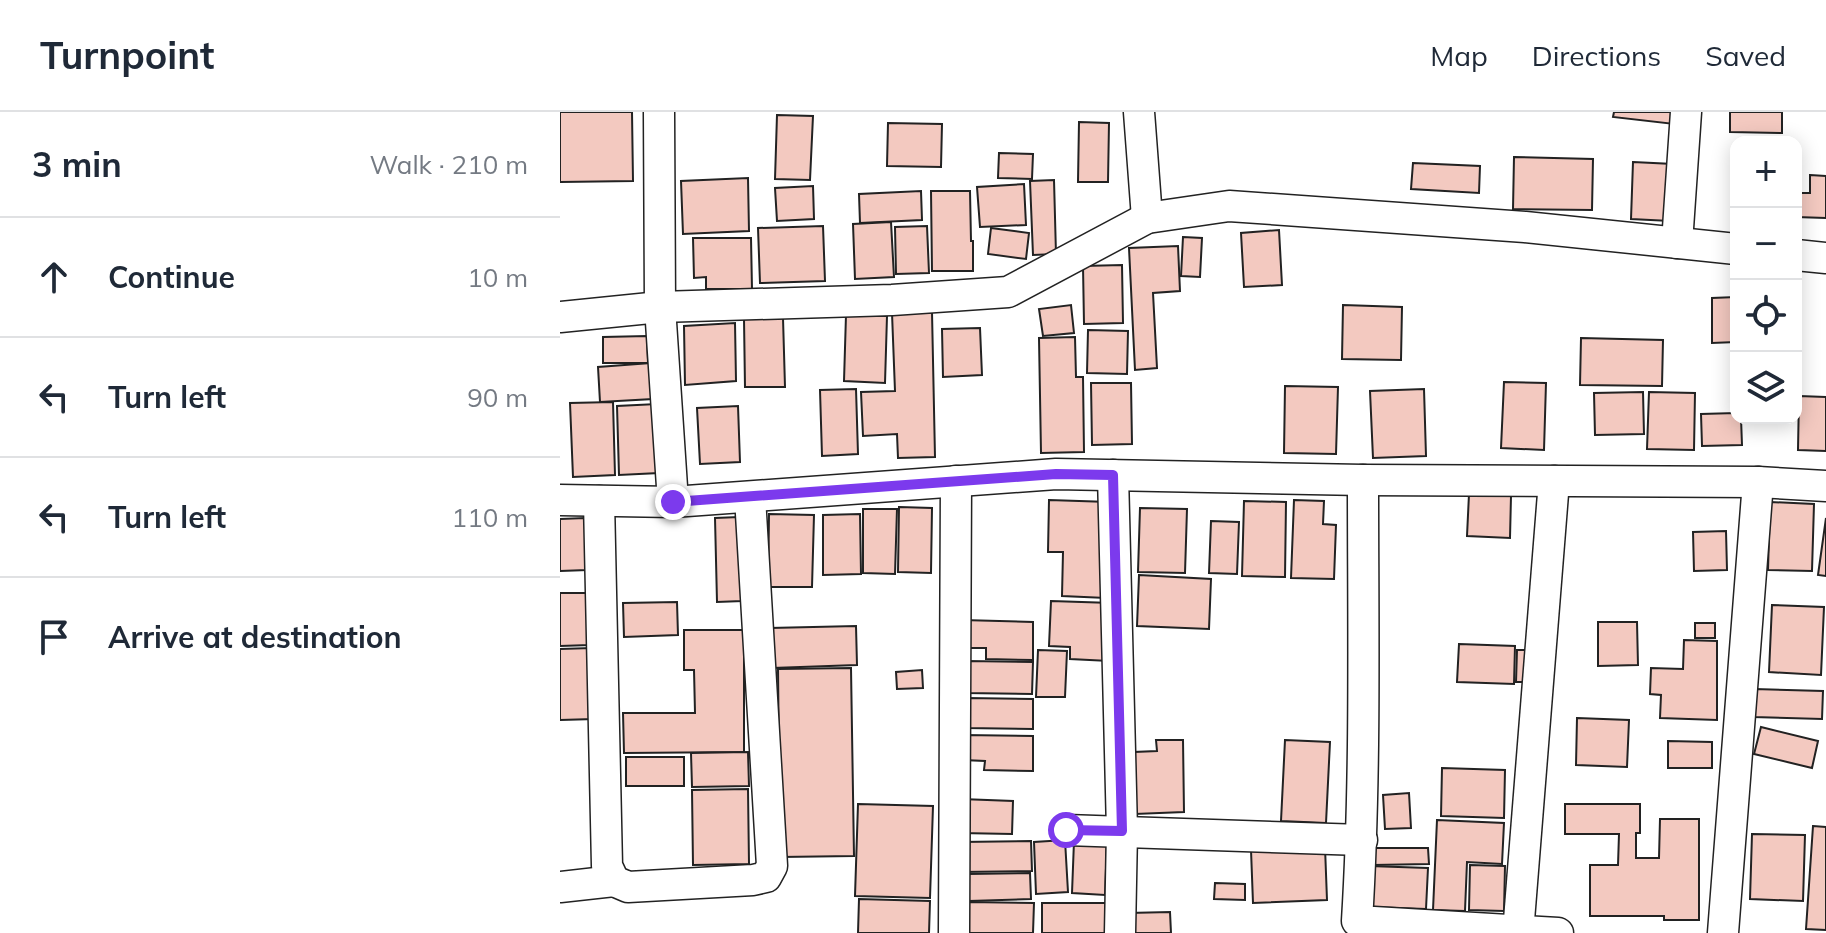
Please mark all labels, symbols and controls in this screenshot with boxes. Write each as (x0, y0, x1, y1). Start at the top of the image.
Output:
text: Turnpoint (40, 31, 214, 79)
text: Map (1430, 38, 1488, 73)
text: Directions (1532, 38, 1661, 73)
text: Saved (1705, 38, 1786, 73)
map controls (1730, 136, 1802, 424)
button: + (1730, 136, 1802, 208)
text: 3 min (32, 143, 122, 186)
text: Walk · 210 m (369, 148, 528, 181)
button: − (1730, 208, 1802, 280)
icon: ahead (32, 255, 76, 299)
text: Continue (108, 258, 235, 296)
text: 10 m (467, 261, 528, 294)
button: locate (1730, 280, 1802, 352)
button: layers (1730, 352, 1802, 424)
icon: left (32, 375, 76, 419)
text: Turn left (108, 378, 226, 416)
text: 90 m (467, 381, 528, 414)
route end (655, 484, 691, 520)
icon: left (32, 495, 76, 539)
text: Turn left (108, 498, 226, 536)
text: 110 m (452, 501, 528, 534)
icon: arrive (32, 615, 76, 659)
text: Arrive at destination (108, 618, 402, 656)
route start (1048, 812, 1084, 848)

